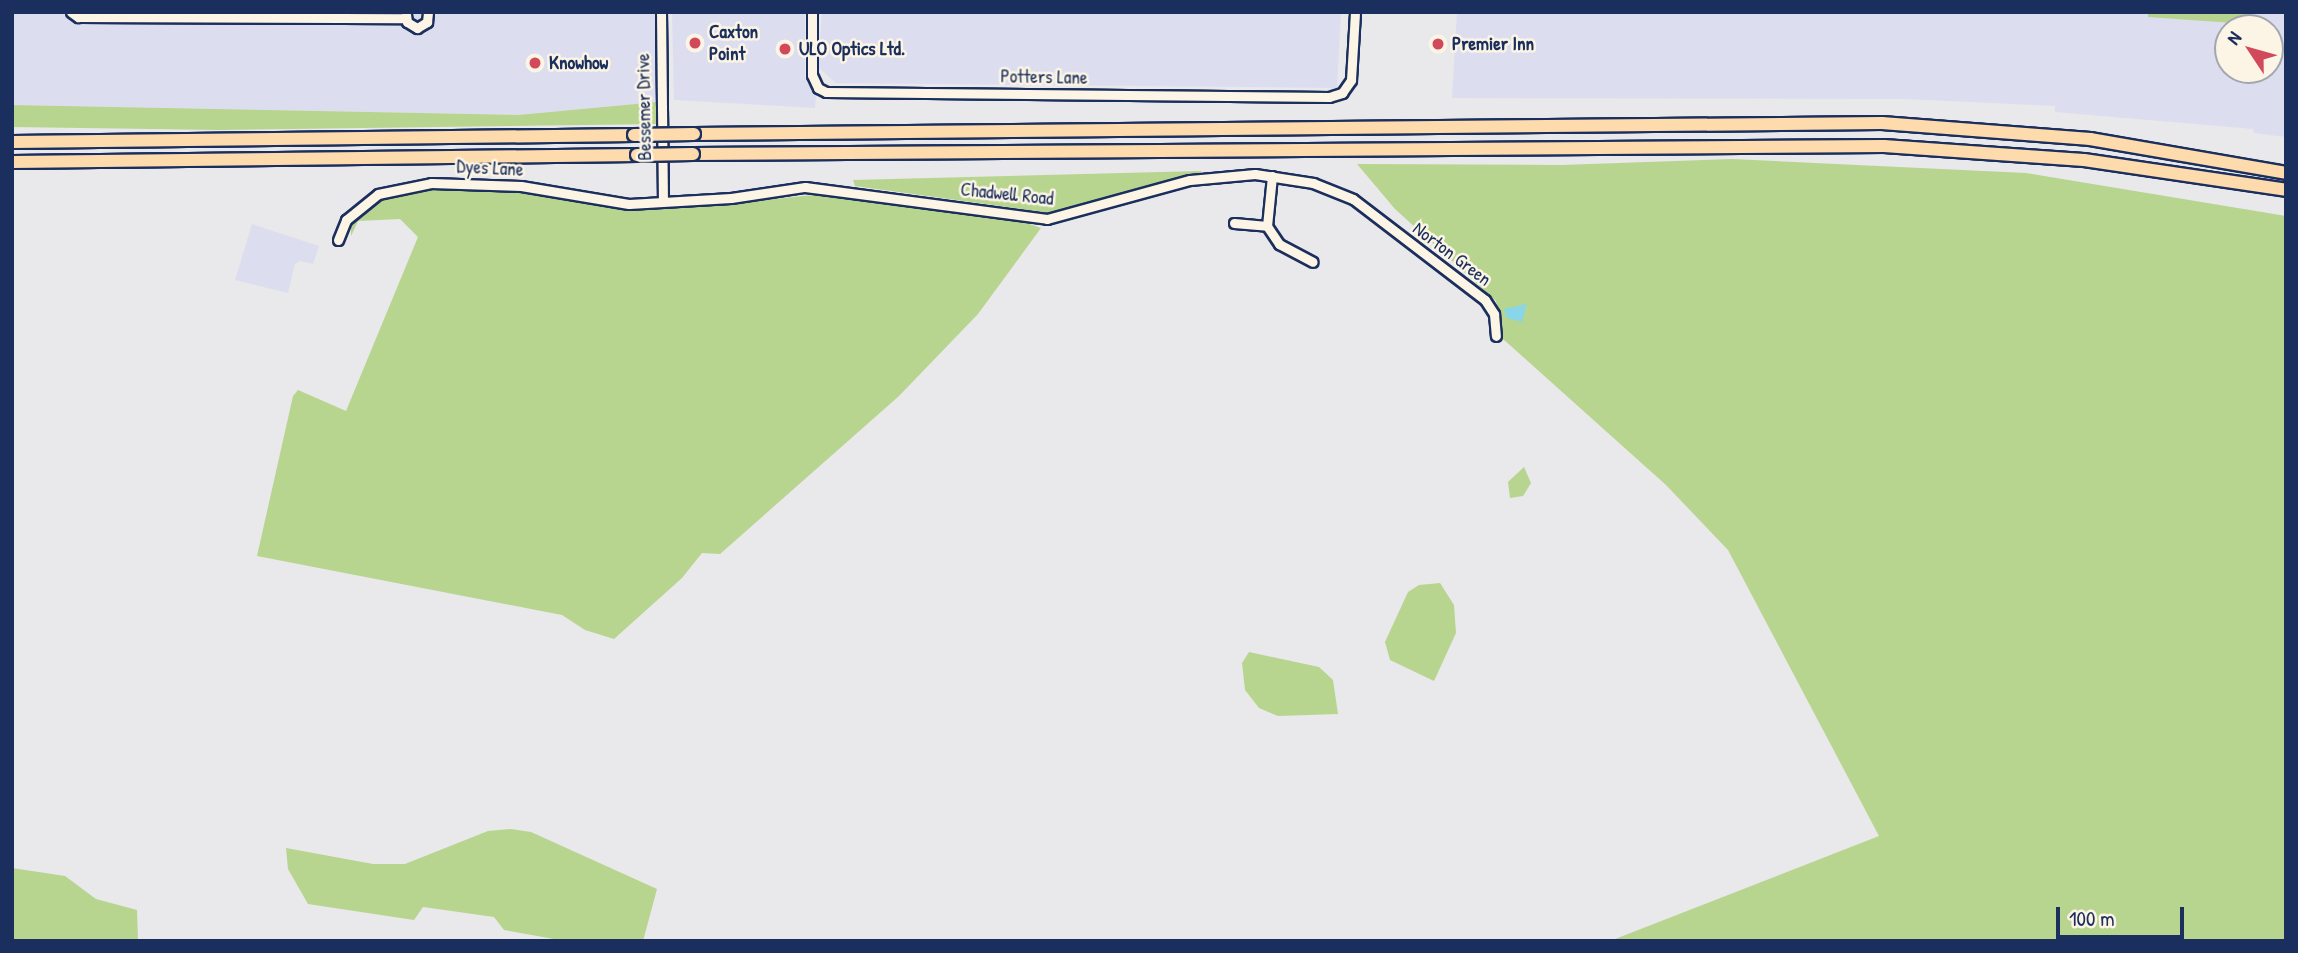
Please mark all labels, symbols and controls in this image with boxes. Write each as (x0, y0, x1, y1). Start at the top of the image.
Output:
north arrow (2214, 14, 2284, 84)
place label: Caxton Point (709, 21, 758, 65)
text: N (2220, 26, 2247, 50)
place label: Premier Inn (1452, 33, 1534, 55)
marker: Caxton Point (687, 35, 703, 51)
marker: Premier Inn (1430, 36, 1446, 52)
place label: ULO Optics Ltd. (799, 38, 905, 60)
marker: ULO Optics Ltd. (777, 41, 793, 57)
place label: Knowhow (549, 52, 608, 74)
street label: Bessemer Drive (632, 53, 656, 161)
marker: Knowhow (527, 55, 543, 71)
street label: Potters Lane (1000, 65, 1088, 89)
street label: Dyes Lane (456, 155, 524, 181)
street label: Chadwell Road (959, 178, 1055, 210)
street label: Norton Green (1408, 217, 1496, 291)
scale bar (2060, 894, 2188, 938)
text: 100 m (2069, 904, 2115, 933)

